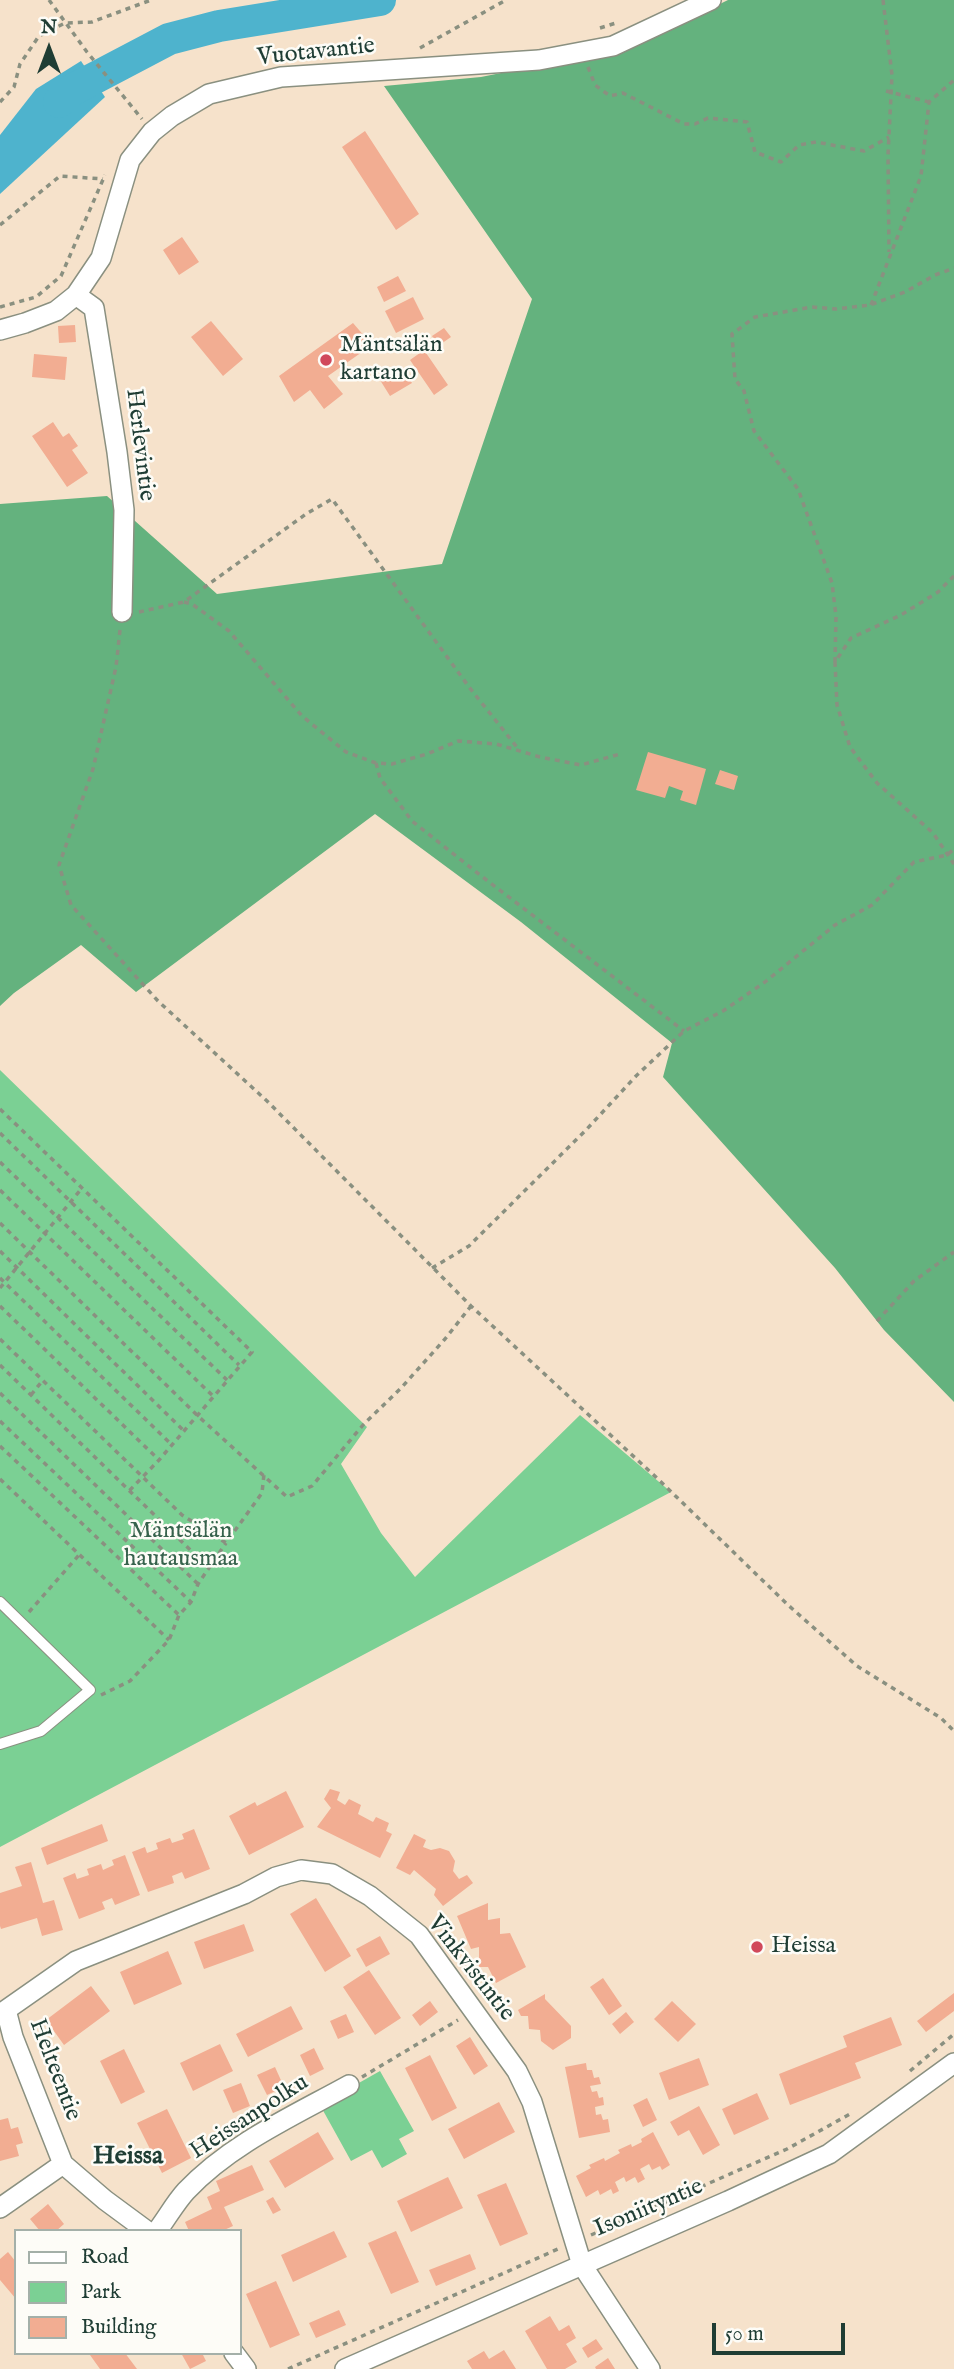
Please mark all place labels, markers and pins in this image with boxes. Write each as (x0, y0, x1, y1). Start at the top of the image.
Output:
place label: Mäntsälän kartano (340, 332, 442, 388)
marker: Mäntsälän kartano (318, 352, 334, 368)
place label: Heissa (771, 1933, 836, 1961)
marker: Heissa (749, 1939, 765, 1955)

